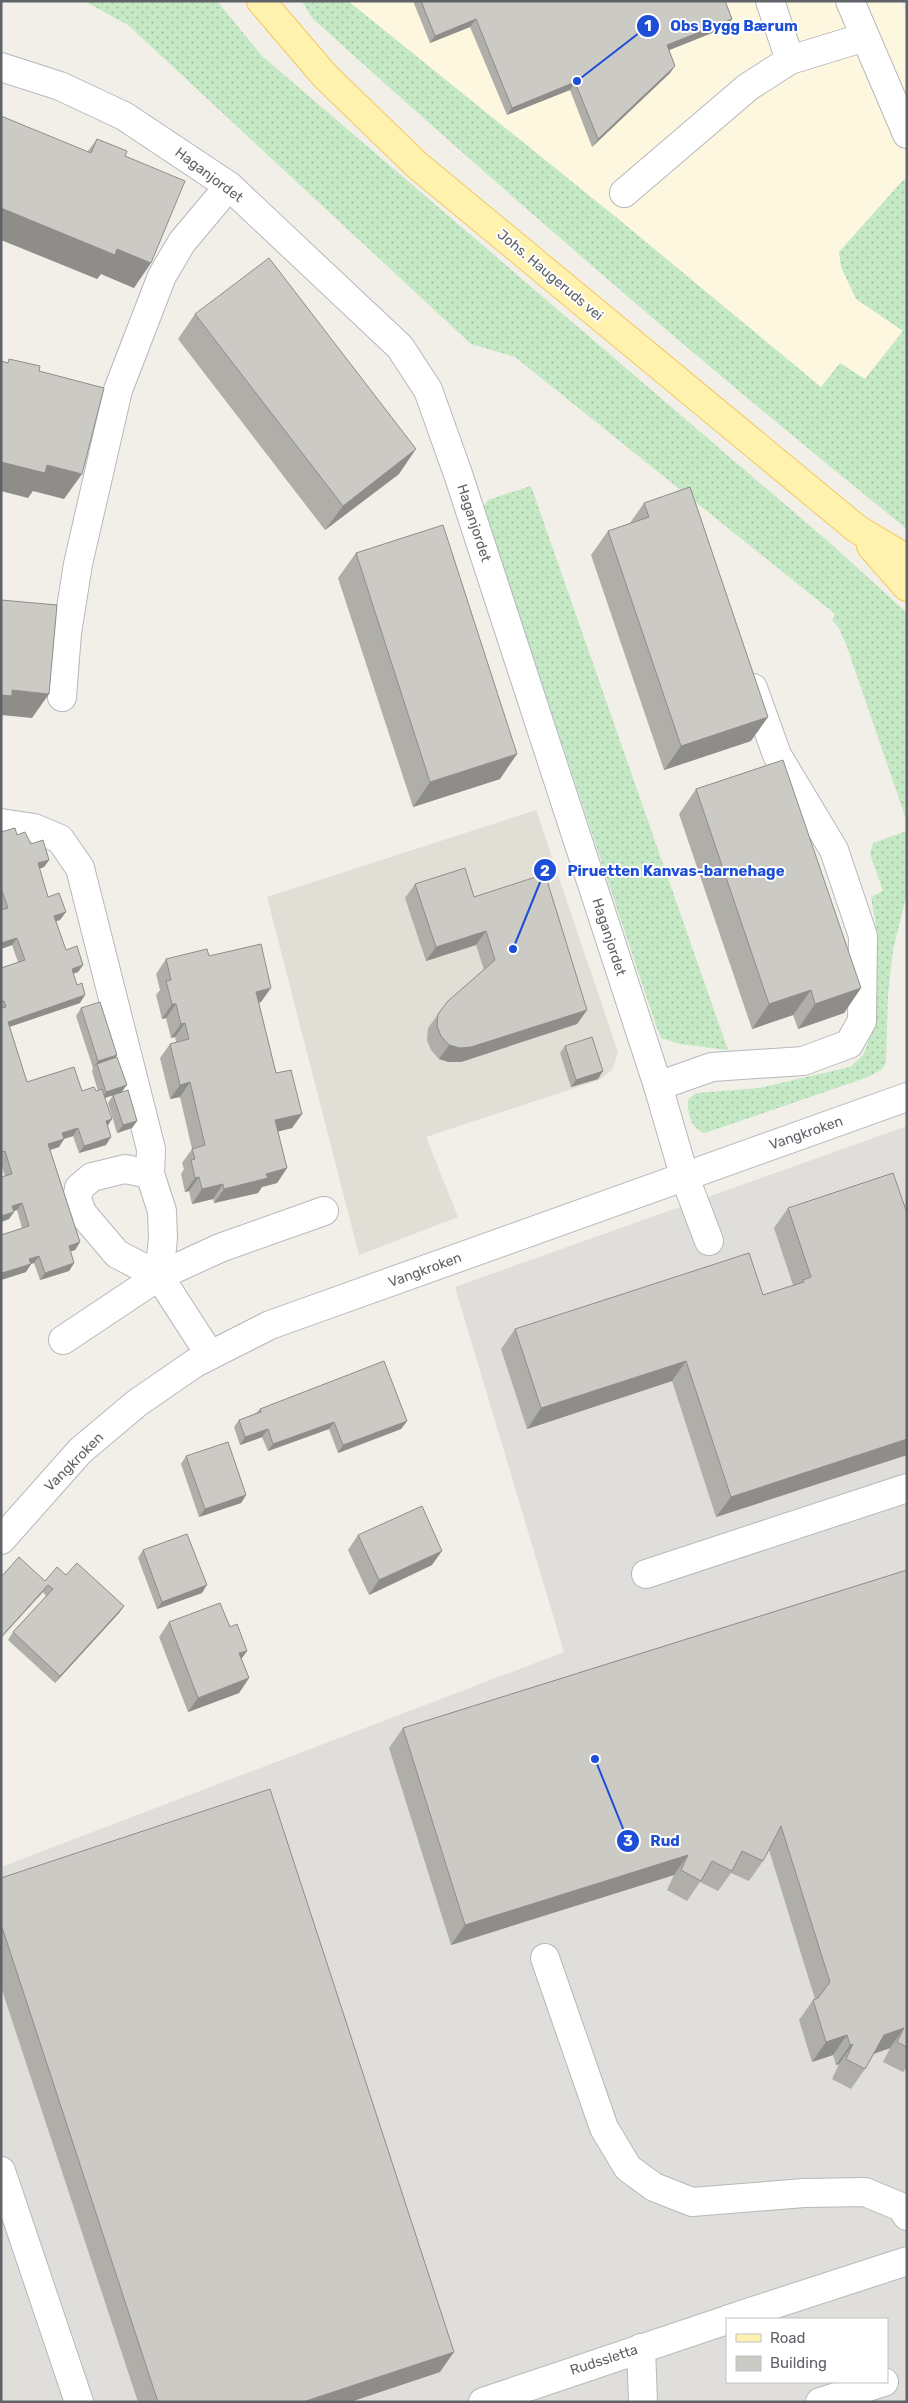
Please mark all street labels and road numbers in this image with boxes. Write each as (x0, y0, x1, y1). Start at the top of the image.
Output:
street label: Haganjordet (172, 144, 247, 206)
street label: Johs. Haugeruds vei (494, 226, 606, 324)
street label: Haganjordet (453, 482, 495, 564)
street label: Haganjordet (588, 896, 630, 978)
street label: Vangkroken (767, 1112, 845, 1154)
street label: Vangkroken (386, 1249, 464, 1291)
street label: Vangkroken (41, 1429, 107, 1495)
street label: Rudssletta (568, 2341, 640, 2379)

